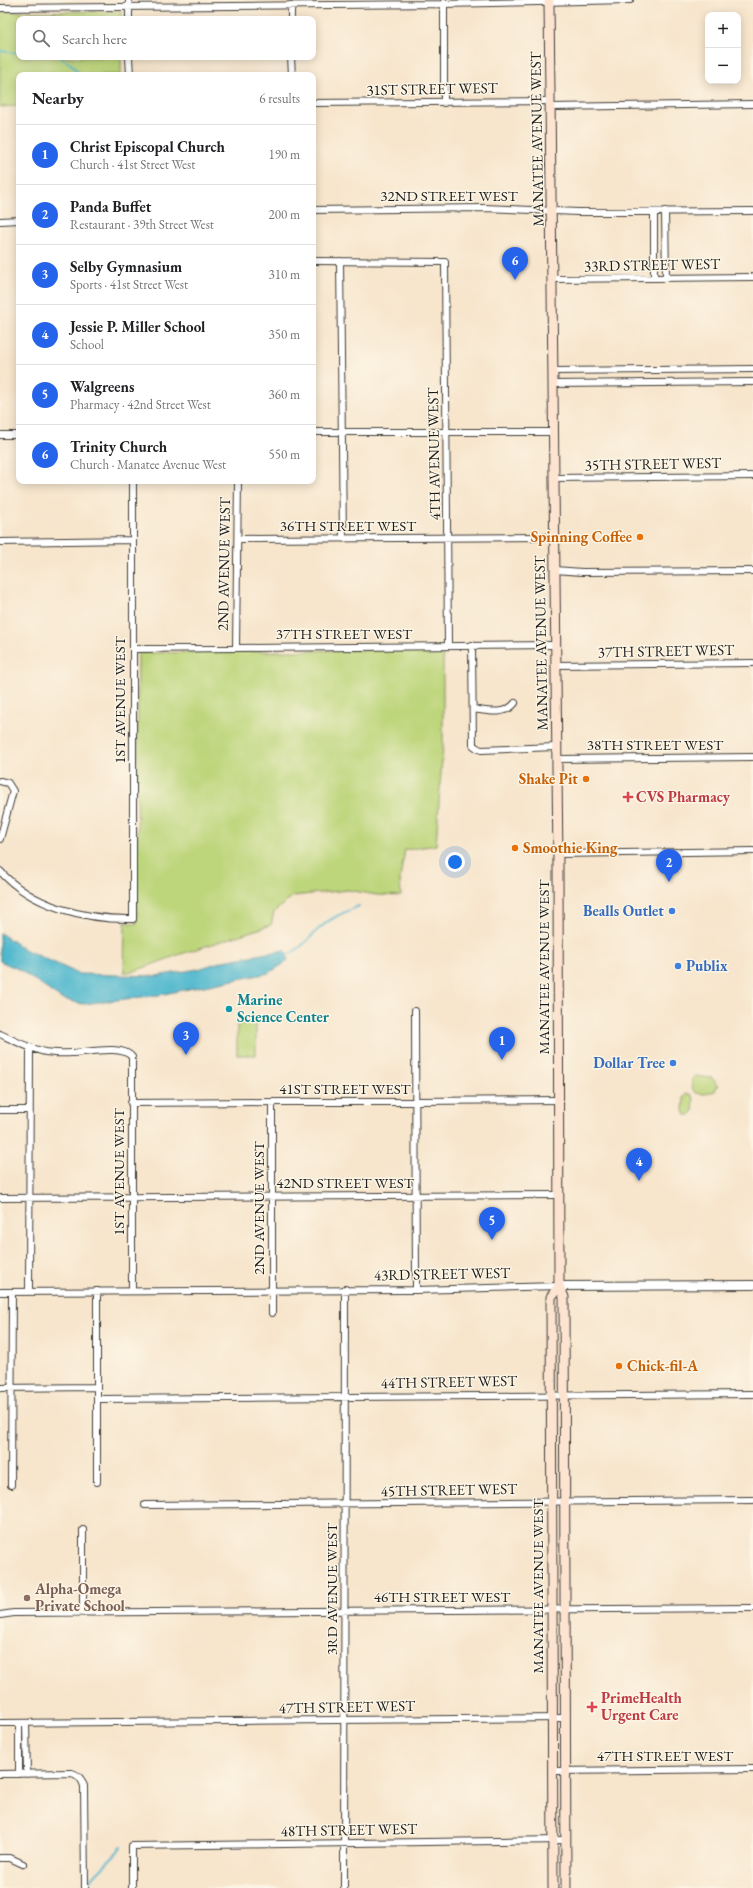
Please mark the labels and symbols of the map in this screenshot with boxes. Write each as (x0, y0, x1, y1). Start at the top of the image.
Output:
street label: MANATEE AVENUE WEST (525, 50, 548, 227)
street label: 31ST STREET WEST (366, 78, 499, 99)
street label: 32ND STREET WEST (380, 186, 519, 205)
pin: 6 (502, 247, 528, 280)
street label: 33RD STREET WEST (584, 254, 721, 275)
street label: 4TH AVENUE WEST (423, 386, 444, 521)
street label: 35TH STREET WEST (585, 453, 722, 474)
street label: 2ND AVENUE WEST (213, 496, 234, 631)
street label: 36TH STREET WEST (280, 516, 417, 535)
place label: Spinning Coffee (531, 527, 632, 546)
marker: Spinning Coffee (635, 532, 645, 542)
street label: MANATEE AVENUE WEST (529, 554, 552, 731)
street label: 37TH STREET WEST (276, 624, 413, 643)
street label: 1ST AVENUE WEST (110, 635, 129, 764)
street label: 37TH STREET WEST (598, 640, 735, 661)
street label: 38TH STREET WEST (587, 735, 724, 754)
place label: Shake Pit (519, 769, 578, 788)
marker: Shake Pit (581, 774, 591, 784)
place label: CVS Pharmacy (636, 787, 731, 806)
marker: CVS Pharmacy (623, 792, 633, 802)
place label: Smoothie King (523, 838, 618, 857)
marker: Smoothie King (510, 843, 520, 853)
pin: 2 (656, 849, 682, 882)
your location (445, 852, 465, 872)
street label: MANATEE AVENUE WEST (534, 878, 553, 1055)
place label: Bealls Outlet (583, 901, 664, 920)
marker: Bealls Outlet (667, 906, 677, 916)
place label: Publix (686, 956, 728, 975)
marker: Publix (673, 961, 683, 971)
place label: Marine Science Center (237, 990, 330, 1026)
marker: Marine Science Center (224, 1004, 234, 1014)
pin: 3 (173, 1022, 199, 1055)
pin: 1 (489, 1027, 515, 1060)
place label: Dollar Tree (593, 1053, 665, 1072)
marker: Dollar Tree (668, 1058, 678, 1068)
street label: 41ST STREET WEST (279, 1079, 412, 1098)
street label: 1ST AVENUE WEST (109, 1107, 128, 1236)
street label: 2ND AVENUE WEST (249, 1140, 268, 1275)
pin: 4 (626, 1148, 652, 1181)
street label: 42ND STREET WEST (276, 1173, 415, 1192)
pin: 5 (479, 1207, 505, 1240)
street label: 43RD STREET WEST (374, 1263, 511, 1284)
place label: Chick-fil-A (627, 1356, 698, 1375)
marker: Chick-fil-A (614, 1361, 624, 1371)
street label: 44TH STREET WEST (381, 1371, 518, 1392)
street label: 45TH STREET WEST (381, 1479, 518, 1500)
street label: MANATEE AVENUE WEST (528, 1497, 547, 1674)
street label: 3RD AVENUE WEST (322, 1522, 341, 1655)
place label: Alpha-Omega Private School (34, 1579, 126, 1615)
street label: 46TH STREET WEST (374, 1587, 511, 1606)
marker: Alpha-Omega Private School (22, 1593, 32, 1603)
place label: PrimeHealth Urgent Care (601, 1688, 683, 1724)
street label: 47TH STREET WEST (279, 1696, 416, 1717)
marker: PrimeHealth Urgent Care (586, 1701, 598, 1713)
street label: 47TH STREET WEST (597, 1746, 734, 1765)
street label: 48TH STREET WEST (281, 1819, 418, 1840)

